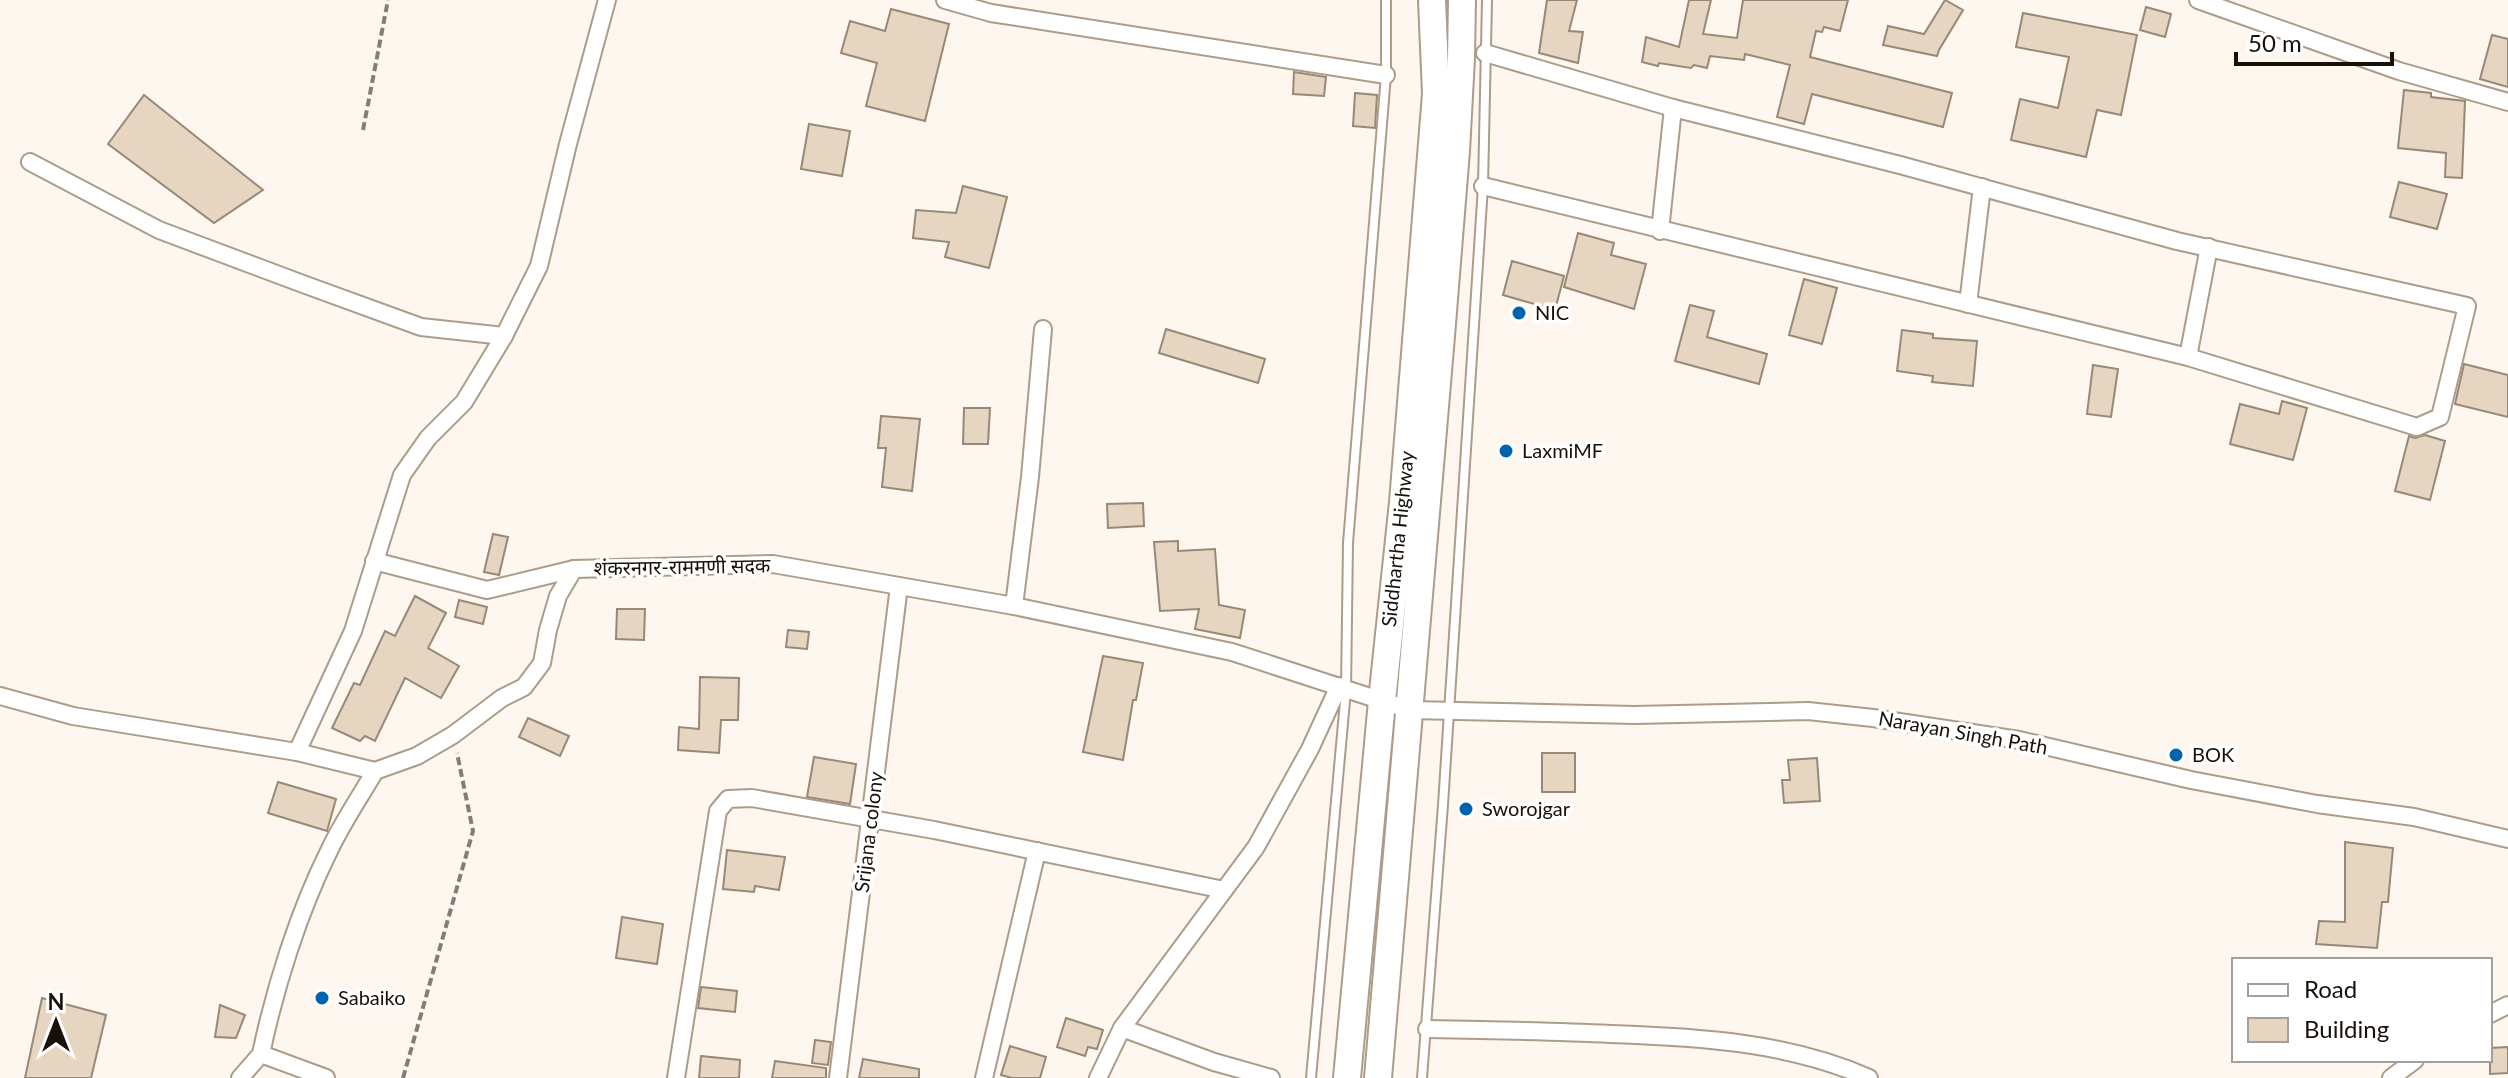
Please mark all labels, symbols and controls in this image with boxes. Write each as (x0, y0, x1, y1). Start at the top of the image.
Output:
scale bar (2236, 16, 2392, 66)
text: 50 m (2248, 28, 2302, 57)
place label: NIC (1535, 300, 1569, 324)
marker: NIC (1510, 304, 1528, 322)
place label: LaxmiMF (1522, 438, 1603, 462)
marker: LaxmiMF (1497, 442, 1515, 460)
street label: Siddhartha Highway (1376, 449, 1418, 628)
street label: शंकरनगर-राममणी सदक (593, 552, 771, 580)
street label: Narayan Singh Path (1877, 705, 2050, 759)
place label: BOK (2192, 742, 2235, 766)
marker: BOK (2167, 746, 2185, 764)
street label: Srijana colony (849, 769, 887, 894)
place label: Sworojgar (1482, 796, 1571, 820)
marker: Sworojgar (1457, 800, 1475, 818)
legend (2232, 958, 2492, 1062)
text: Road (2304, 974, 2357, 1003)
north arrow (16, 982, 96, 1062)
place label: Sabaiko (338, 985, 406, 1009)
text: N (48, 988, 64, 1015)
marker: Sabaiko (313, 989, 331, 1007)
text: Building (2304, 1014, 2389, 1043)

